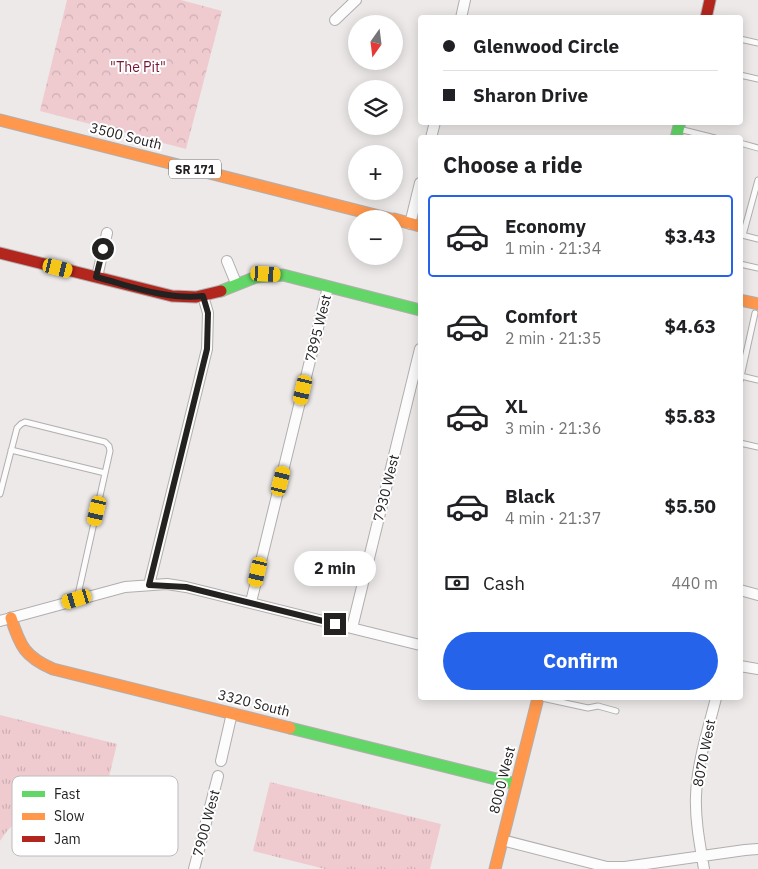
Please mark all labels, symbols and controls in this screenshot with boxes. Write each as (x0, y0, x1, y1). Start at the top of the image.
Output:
north arrow (348, 15, 402, 70)
map controls (348, 15, 403, 265)
text: Glenwood Circle (473, 34, 619, 58)
park label: "The Pit" (110, 58, 166, 76)
button: layers (348, 80, 403, 135)
text: Sharon Drive (473, 83, 588, 107)
street label: 3500 South (88, 118, 164, 154)
button: + (348, 145, 403, 200)
text: Choose a ride (443, 150, 583, 179)
road number: SR 171 (169, 160, 221, 178)
button: − (348, 210, 403, 265)
icon: car (445, 214, 490, 259)
text: Economy (505, 214, 586, 238)
text: $3.43 (664, 224, 716, 248)
route start (92, 238, 114, 260)
text: 1 min · 21:34 (505, 238, 601, 258)
car (41, 257, 74, 279)
car (250, 266, 281, 282)
street label: 7895 West (301, 293, 335, 363)
icon: car (445, 304, 490, 349)
text: Comfort (505, 304, 578, 328)
text: $4.63 (664, 314, 716, 338)
text: 2 min · 21:35 (505, 328, 601, 348)
car (292, 374, 313, 406)
icon: car (445, 394, 490, 439)
text: XL (505, 394, 528, 418)
text: $5.83 (664, 404, 716, 428)
text: 3 min · 21:36 (505, 418, 601, 438)
street label: 7930 West (369, 453, 403, 523)
car (270, 465, 291, 497)
icon: car (445, 484, 490, 529)
text: Black (505, 484, 555, 508)
text: $5.50 (664, 494, 716, 518)
car (86, 495, 107, 527)
text: 4 min · 21:37 (505, 508, 601, 528)
callout: 2 min (294, 552, 376, 586)
car (247, 556, 268, 588)
text: 2 min (314, 558, 356, 578)
icon: cash (443, 569, 471, 597)
text: Cash (483, 571, 525, 595)
text: 440 m (671, 573, 718, 593)
car (60, 587, 93, 611)
route end (324, 613, 346, 635)
button: Confirm (443, 632, 718, 690)
street label: 3320 South (216, 685, 292, 721)
street label: 8070 West (689, 718, 719, 788)
street label: 8000 West (485, 745, 519, 815)
legend (12, 776, 178, 856)
text: Fast (54, 785, 80, 803)
street label: 7900 West (188, 788, 224, 858)
text: Slow (54, 807, 85, 825)
text: Jam (54, 830, 81, 848)

